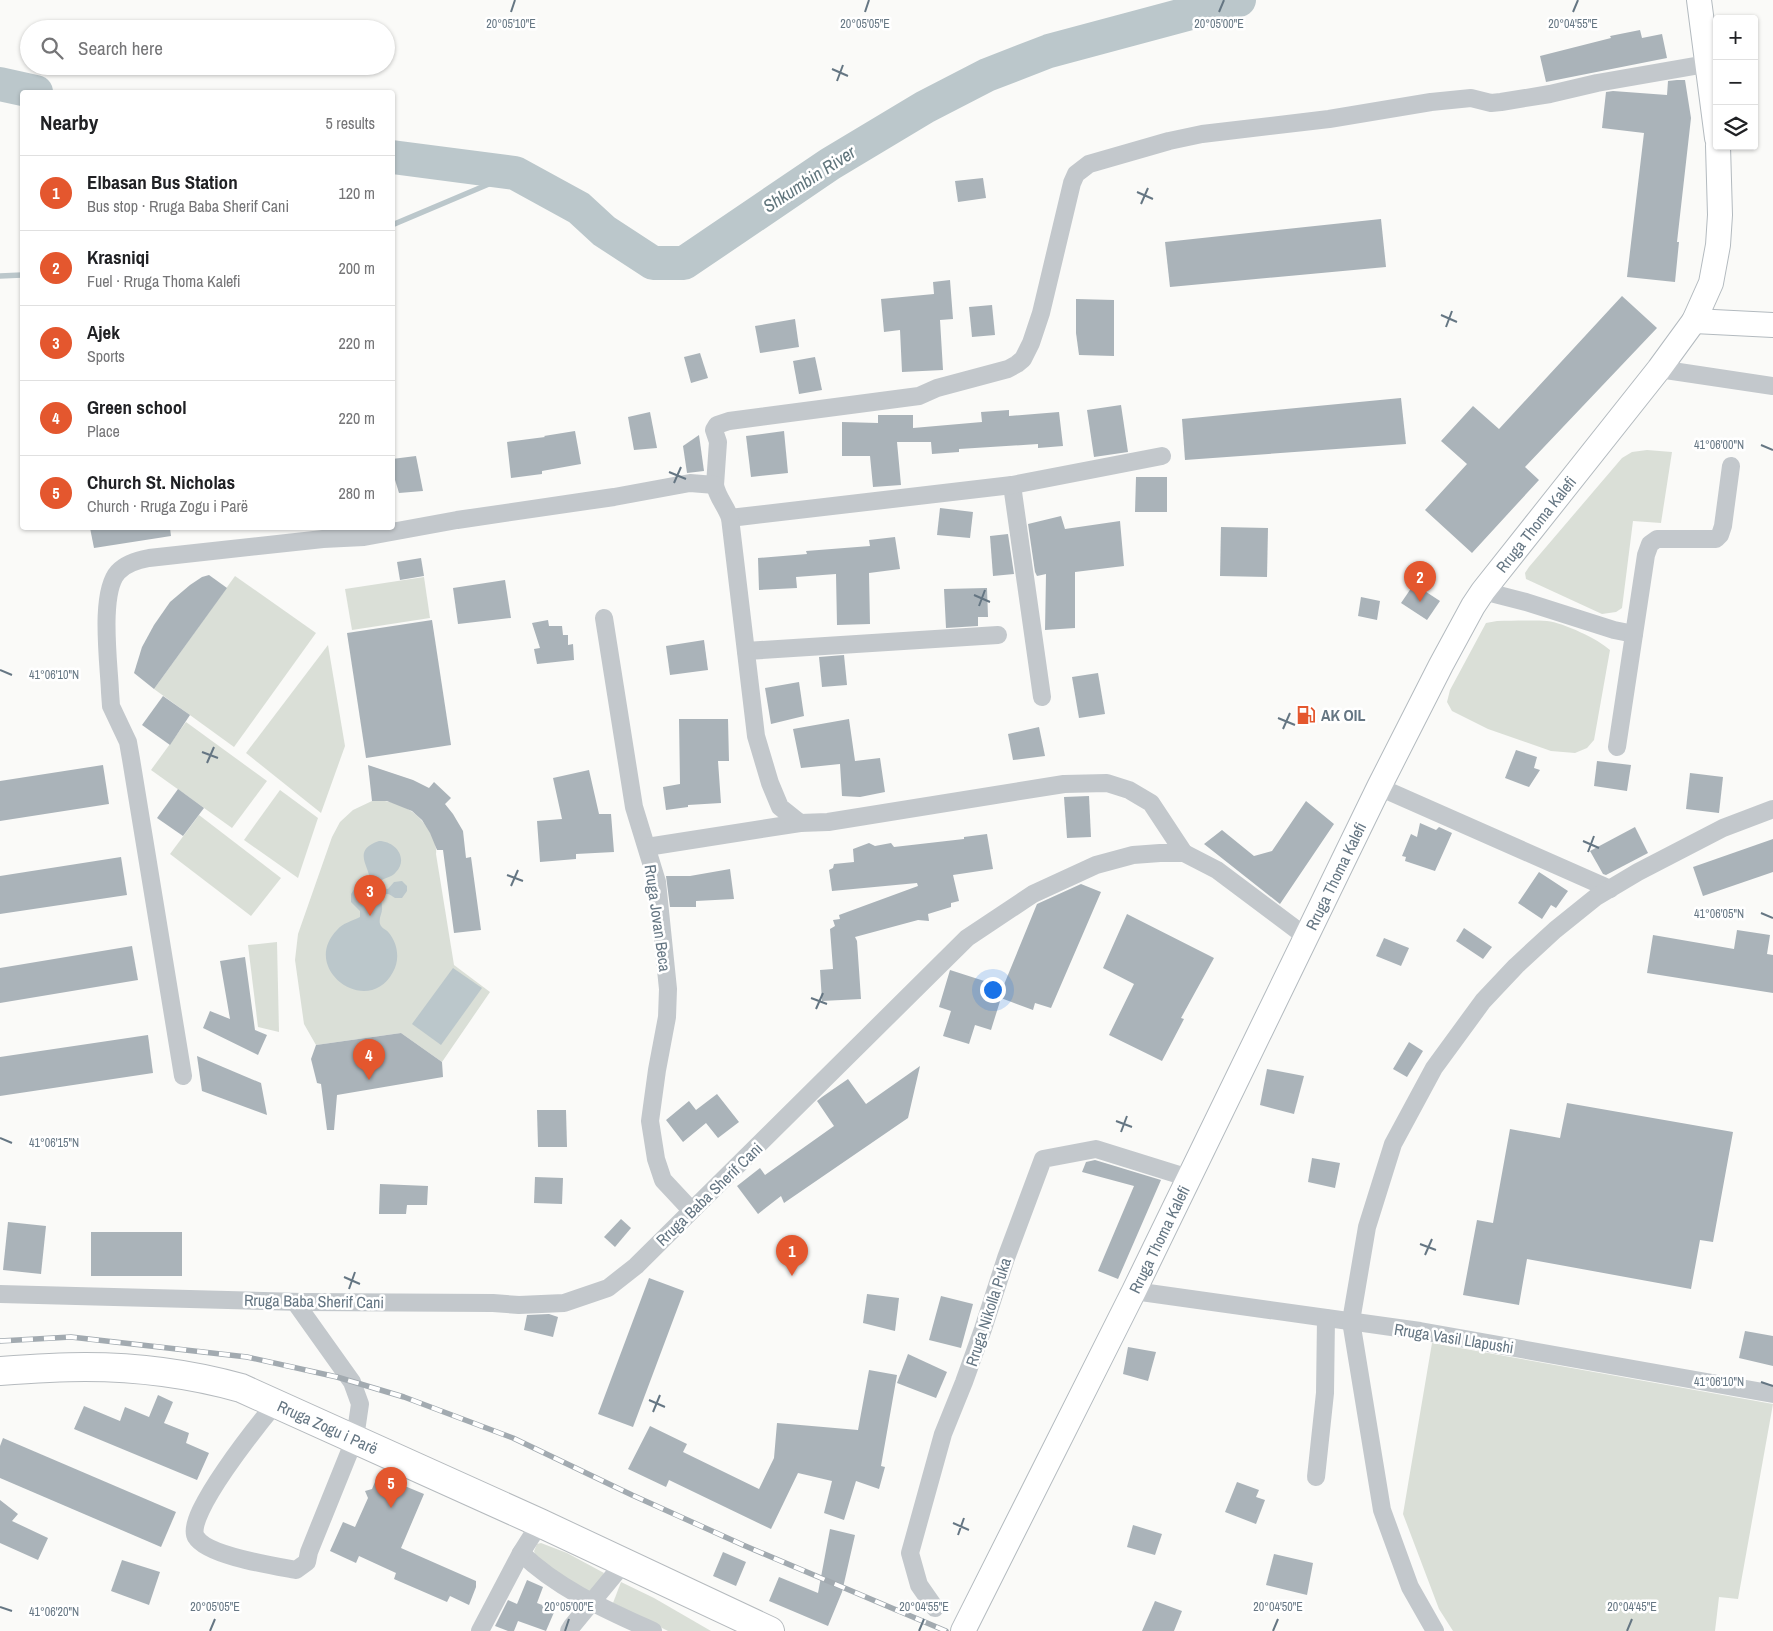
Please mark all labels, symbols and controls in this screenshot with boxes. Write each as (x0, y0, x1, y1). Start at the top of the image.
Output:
map controls (1713, 15, 1758, 150)
button: + (1713, 15, 1758, 60)
text: 20°05'10"E (486, 16, 536, 32)
text: 20°05'05"E (840, 16, 890, 32)
text: 20°05'00"E (1194, 16, 1244, 32)
text: 20°04'55"E (1548, 16, 1598, 32)
search box (20, 20, 395, 75)
icon: search (38, 34, 66, 62)
text: Search here (78, 35, 163, 61)
button: − (1713, 60, 1758, 105)
button: layers (1713, 105, 1758, 150)
text: Nearby (40, 108, 98, 137)
text: 5 results (325, 112, 375, 134)
water label: Shkumbin River (758, 139, 861, 218)
text: Elbasan Bus Station (87, 169, 238, 195)
text: 1 (52, 182, 60, 204)
text: 120 m (339, 182, 375, 204)
text: Bus stop · Rruga Baba Sherif Cani (87, 195, 289, 217)
text: Krasniqi (87, 244, 149, 270)
text: 2 (52, 257, 60, 279)
text: 200 m (339, 257, 375, 279)
text: Fuel · Rruga Thoma Kalefi (87, 270, 241, 292)
text: Ajek (87, 319, 120, 345)
text: 3 (52, 332, 60, 354)
text: 220 m (339, 332, 375, 354)
text: Sports (87, 345, 125, 367)
text: Green school (87, 394, 187, 420)
text: 4 (52, 407, 60, 429)
text: 220 m (339, 407, 375, 429)
text: Place (87, 420, 120, 442)
text: 41°06'00"N (1694, 437, 1744, 453)
text: Church St. Nicholas (87, 469, 235, 495)
street label: Rruga Thoma Kalefi (1491, 472, 1581, 577)
text: 5 (52, 482, 60, 504)
text: 280 m (339, 482, 375, 504)
text: Church · Rruga Zogu i Parë (87, 495, 248, 517)
pin: 2 (1404, 561, 1436, 602)
text: 41°06'10"N (29, 667, 79, 683)
fuel station icon: AK OIL (1295, 704, 1317, 726)
place label: AK OIL (1321, 704, 1365, 726)
street label: Rruga Thoma Kalefi (1300, 818, 1371, 934)
street label: Rruga Jovan Beca (640, 863, 677, 974)
pin: 3 (354, 875, 386, 916)
text: 41°06'05"N (1694, 906, 1744, 922)
your location (980, 977, 1006, 1003)
pin: 4 (353, 1039, 385, 1080)
text: 41°06'15"N (29, 1135, 79, 1151)
street label: Rruga Baba Sherif Cani (651, 1137, 767, 1251)
street label: Rruga Thoma Kalefi (1124, 1182, 1195, 1297)
pin: 1 (776, 1235, 808, 1276)
street label: Rruga Nikolla Puka (960, 1254, 1016, 1369)
street label: Rruga Baba Sherif Cani (244, 1289, 384, 1313)
street label: Rruga Vasil Llapushi (1393, 1318, 1515, 1358)
text: 41°06'10"N (1694, 1374, 1744, 1390)
street label: Rruga Zogu i Parë (274, 1395, 381, 1459)
pin: 5 (375, 1467, 407, 1508)
text: 20°05'05"E (190, 1599, 240, 1615)
text: 20°05'00"E (544, 1599, 594, 1615)
text: 20°04'55"E (899, 1599, 949, 1615)
text: 20°04'50"E (1253, 1599, 1303, 1615)
text: 20°04'45"E (1607, 1599, 1657, 1615)
text: 41°06'20"N (29, 1604, 79, 1620)

